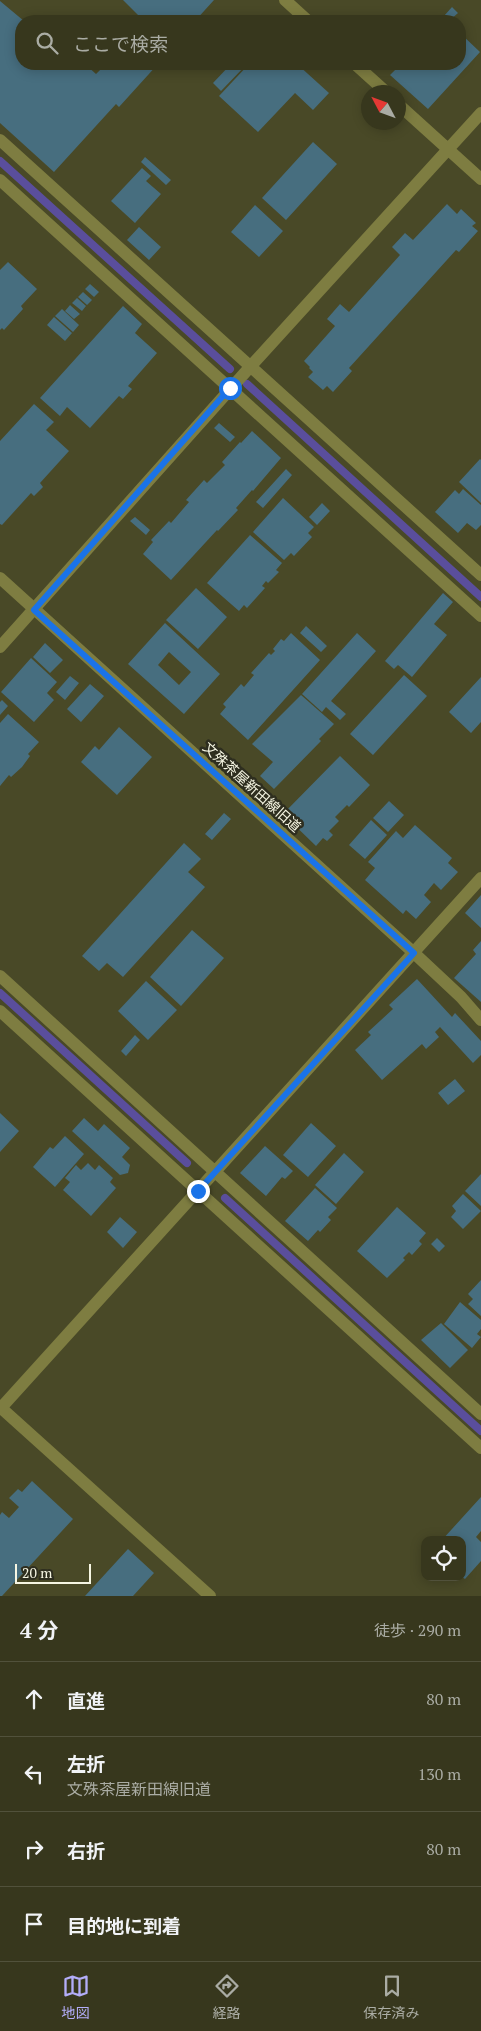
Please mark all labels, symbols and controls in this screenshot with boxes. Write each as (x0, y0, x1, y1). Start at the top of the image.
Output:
search box (15, 15, 466, 70)
icon: search (33, 29, 61, 57)
text: ここで検索 (73, 31, 168, 56)
north arrow (361, 85, 406, 130)
route start (219, 377, 242, 400)
street label: 文殊茶屋新田線旧道 (199, 737, 306, 836)
route end (187, 1180, 210, 1203)
map controls (421, 1536, 466, 1581)
button: locate (421, 1536, 466, 1581)
scale bar (15, 1561, 91, 1584)
text: 20 m (22, 1563, 52, 1582)
text: 4 分 (20, 1616, 59, 1644)
text: 徒歩 · 290 m (374, 1619, 461, 1641)
icon: ahead (20, 1685, 48, 1713)
text: 直進 (67, 1688, 105, 1713)
text: 80 m (426, 1688, 461, 1710)
text: 左折 (67, 1751, 105, 1776)
icon: left (20, 1760, 48, 1788)
text: 130 m (418, 1763, 461, 1785)
text: 文殊茶屋新田線旧道 (67, 1778, 211, 1800)
icon: right (20, 1835, 48, 1863)
text: 右折 (67, 1838, 105, 1863)
text: 80 m (426, 1838, 461, 1860)
icon: arrive (20, 1910, 48, 1938)
text: 目的地に到着 (67, 1913, 181, 1938)
tab: 地図 (62, 1972, 90, 2022)
tab: 経路 (213, 1972, 241, 2022)
tab: 保存済み (364, 1972, 420, 2022)

